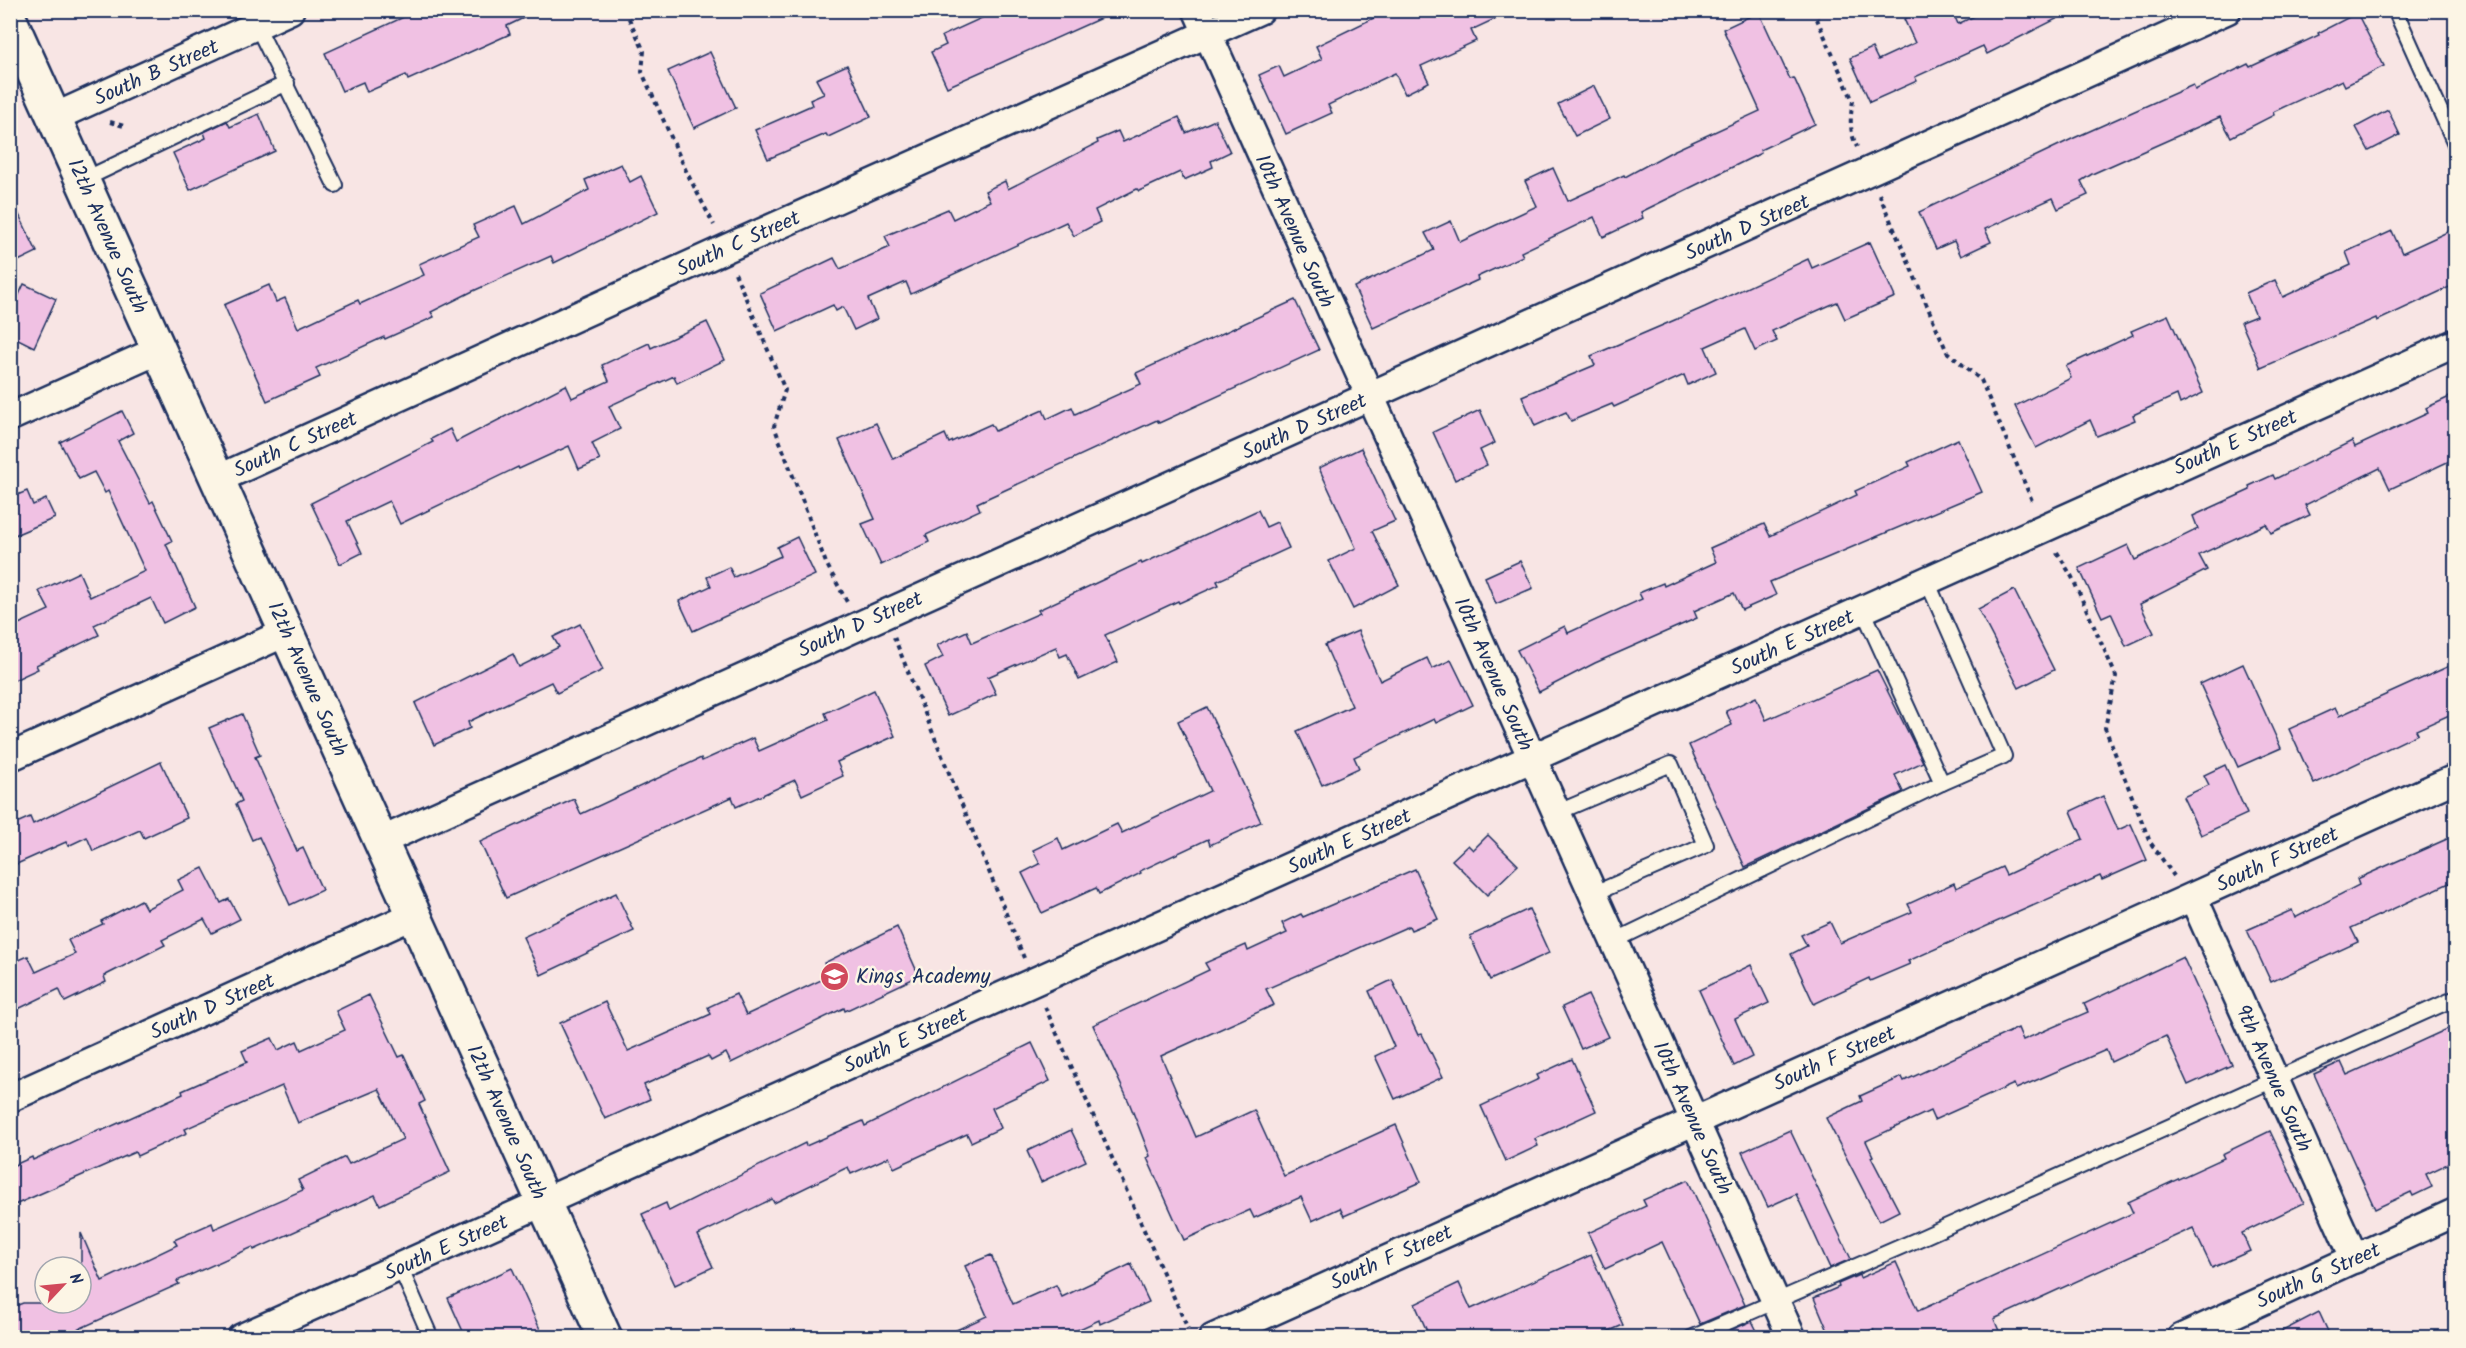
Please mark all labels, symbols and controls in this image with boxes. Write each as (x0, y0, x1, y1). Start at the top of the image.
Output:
street label: South B Street (89, 31, 225, 116)
street label: 10th Avenue South (1245, 149, 1342, 314)
street label: 12th Avenue South (58, 154, 156, 320)
street label: South D Street (1680, 186, 1816, 271)
street label: South C Street (671, 202, 807, 286)
street label: South D Street (1237, 385, 1373, 470)
street label: South E Street (2168, 401, 2304, 485)
street label: South C Street (228, 403, 364, 487)
street label: South D Street (793, 583, 929, 668)
street label: 10th Avenue South (1444, 592, 1541, 757)
street label: 12th Avenue South (258, 597, 356, 763)
street label: South E Street (1725, 601, 1861, 685)
street label: South E Street (1282, 800, 1418, 884)
street label: South F Street (2211, 818, 2345, 902)
school or university icon: Kings Academy (819, 960, 851, 992)
place label: Kings Academy (856, 961, 991, 994)
street label: South D Street (145, 965, 281, 1050)
street label: South E Street (838, 999, 974, 1083)
street label: 9th Avenue South (2225, 1000, 2320, 1158)
street label: South F Street (1768, 1017, 1902, 1101)
street label: 10th Avenue South (1643, 1036, 1740, 1201)
street label: 12th Avenue South (457, 1040, 555, 1206)
street label: South E Street (379, 1206, 515, 1290)
street label: South F Street (1325, 1216, 1459, 1300)
street label: South G Street (2251, 1234, 2387, 1319)
north arrow (33, 1255, 93, 1315)
text: N (62, 1269, 89, 1289)

